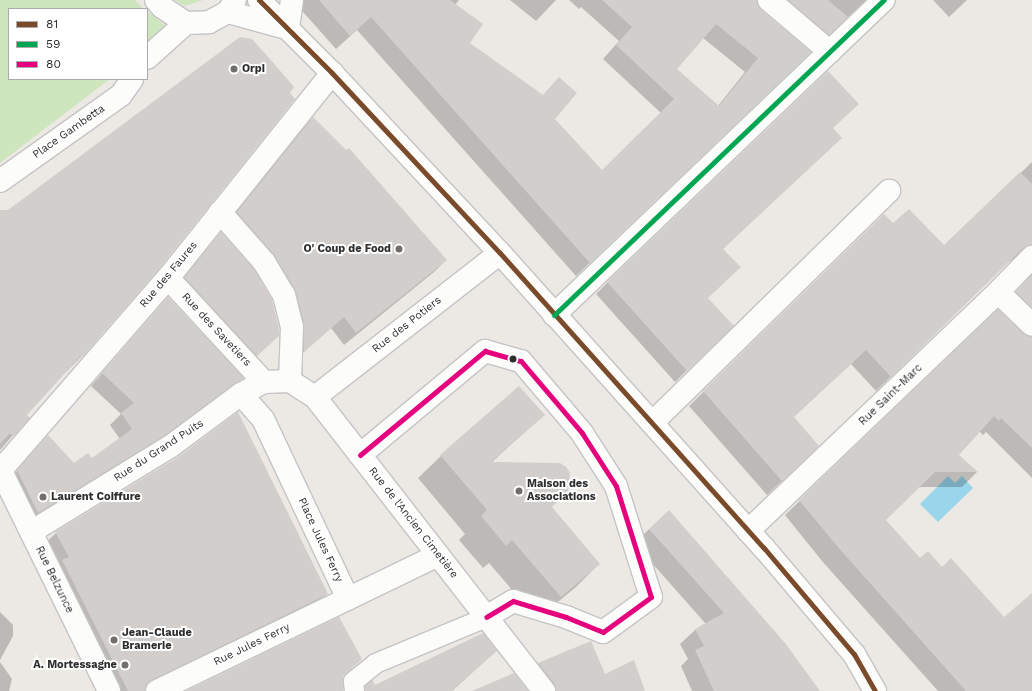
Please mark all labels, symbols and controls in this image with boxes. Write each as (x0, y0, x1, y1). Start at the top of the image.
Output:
legend (8, 8, 148, 80)
text: 81 (46, 17, 58, 31)
text: 59 (46, 37, 60, 51)
text: 80 (46, 57, 61, 71)
place label: Orpi (242, 62, 265, 76)
marker: Orpi (229, 64, 239, 74)
street label: Place Gambetta (30, 102, 108, 162)
street label: Rue des Faures (137, 239, 201, 311)
place label: O' Coup de Food (303, 242, 391, 256)
marker: O' Coup de Food (394, 244, 404, 254)
street label: Rue des Savetiers (179, 291, 253, 369)
street label: Rue des Potiers (370, 294, 444, 356)
unlabelled marker (508, 354, 518, 364)
street label: Rue Saint-Marc (857, 361, 925, 429)
street label: Rue du Grand Puits (112, 417, 206, 485)
street label: Rue de l'Ancien Cimetière (366, 465, 460, 581)
place label: Maison des Associations (527, 478, 596, 504)
marker: Maison des Associations (514, 486, 524, 496)
place label: Laurent Coiffure (51, 490, 141, 504)
marker: Laurent Coiffure (38, 492, 48, 502)
street label: Place Jules Ferry (295, 496, 345, 584)
street label: Rue Belzunce (32, 544, 76, 616)
street label: Rue Jules Ferry (212, 621, 292, 669)
place label: Jean-Claude Bramerie (122, 627, 192, 653)
marker: Jean-Claude Bramerie (109, 635, 119, 645)
place label: A. Mortessagne (33, 658, 117, 672)
marker: A. Mortessagne (120, 660, 130, 670)

